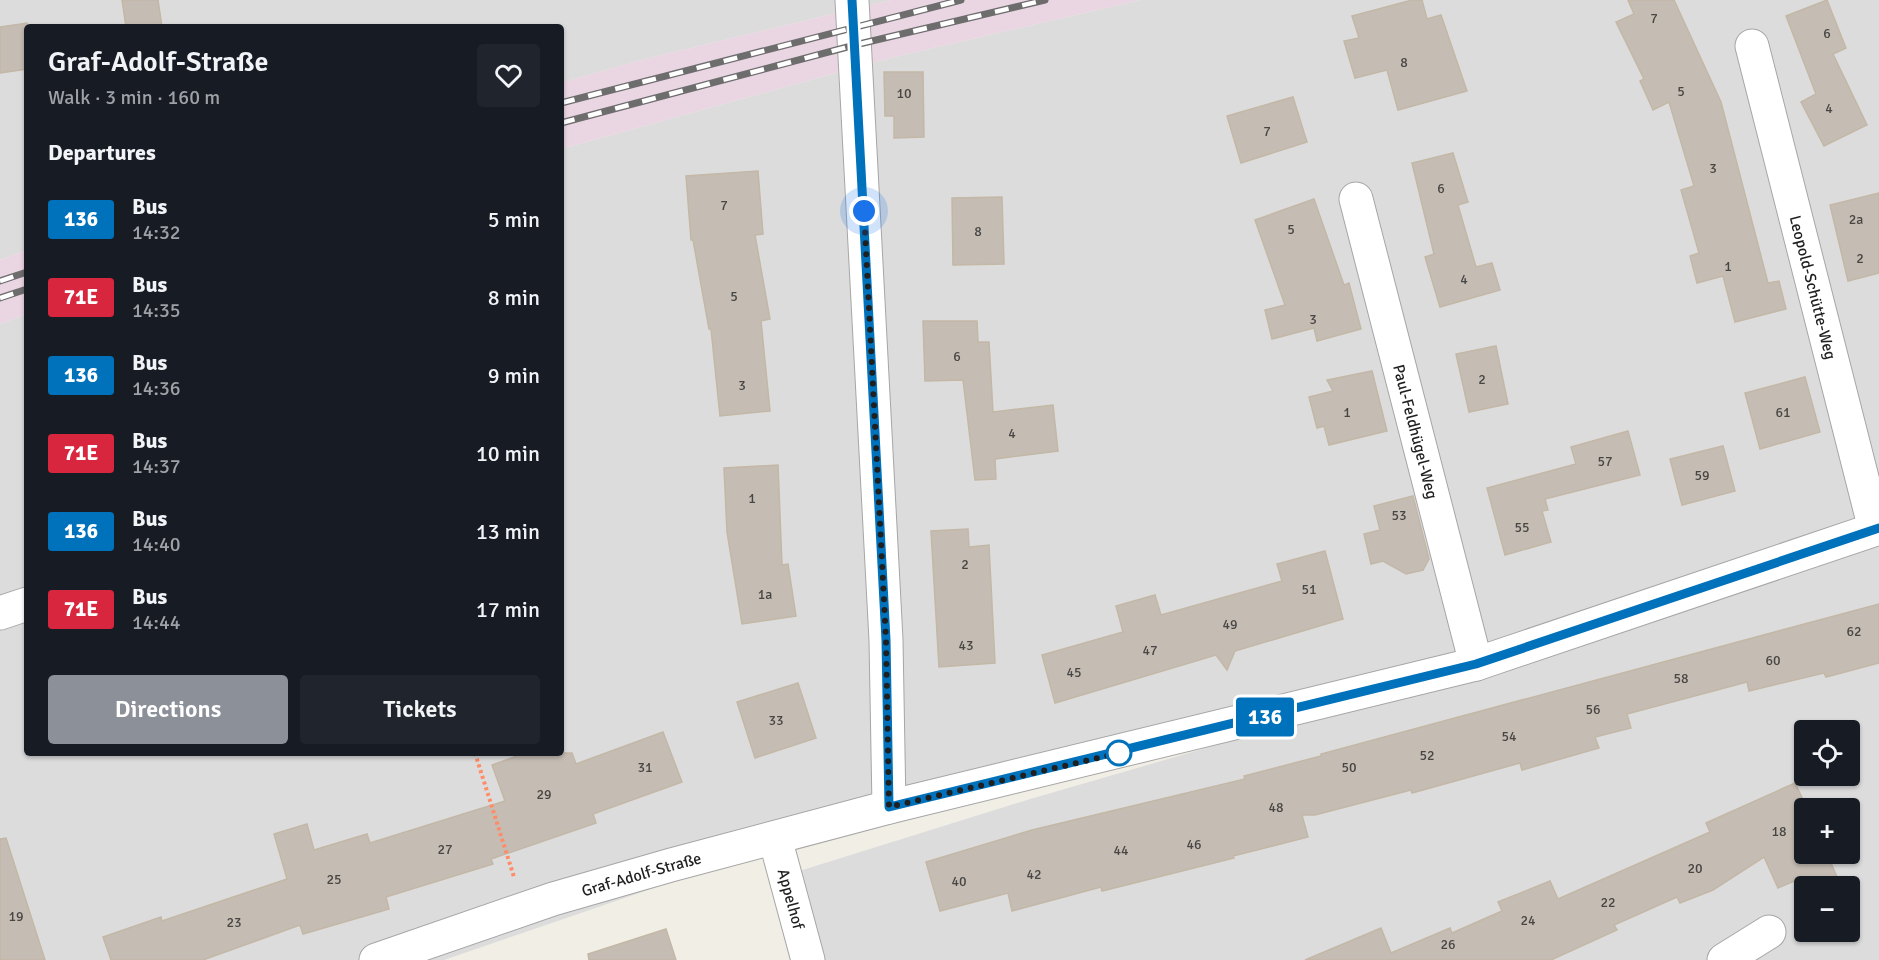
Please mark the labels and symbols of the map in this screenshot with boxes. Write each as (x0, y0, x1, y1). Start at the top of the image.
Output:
house number: 7 (1650, 10, 1658, 27)
house number: 6 (1823, 25, 1831, 42)
house number: 8 (1400, 54, 1408, 71)
house number: 5 (1677, 83, 1685, 100)
house number: 10 (896, 85, 912, 102)
house number: 4 (1825, 100, 1833, 117)
house number: 7 (1263, 123, 1271, 140)
house number: 3 (1709, 160, 1717, 177)
house number: 6 (1437, 180, 1445, 197)
your location (849, 196, 879, 226)
house number: 7 (720, 197, 728, 214)
house number: 2a (1849, 211, 1863, 228)
street label: Leopold-Schütte-Weg (1785, 213, 1840, 362)
house number: 5 (1287, 221, 1295, 238)
house number: 8 (974, 223, 982, 240)
house number: 2 (1856, 250, 1864, 267)
house number: 1 (1724, 258, 1732, 275)
house number: 4 (1460, 271, 1468, 288)
house number: 5 (730, 288, 738, 305)
house number: 3 (1309, 311, 1317, 328)
house number: 6 (953, 348, 961, 365)
street label: Paul-Feldhügel-Weg (1388, 362, 1442, 501)
house number: 2 (1478, 371, 1486, 388)
house number: 3 (738, 377, 746, 394)
house number: 1 (1343, 404, 1351, 421)
house number: 61 (1775, 404, 1791, 421)
house number: 4 (1008, 425, 1016, 442)
house number: 57 (1597, 453, 1613, 470)
house number: 59 (1694, 467, 1710, 484)
house number: 1 (748, 490, 756, 507)
house number: 53 (1391, 507, 1407, 524)
house number: 55 (1514, 519, 1530, 536)
house number: 2 (961, 556, 969, 573)
house number: 51 (1301, 581, 1317, 598)
house number: 1a (758, 586, 772, 603)
house number: 49 (1222, 616, 1238, 633)
house number: 62 (1846, 623, 1862, 640)
house number: 43 (958, 637, 974, 654)
house number: 47 (1142, 642, 1158, 659)
house number: 60 (1765, 652, 1781, 669)
house number: 45 (1066, 664, 1082, 681)
house number: 58 (1673, 670, 1689, 687)
line badge: 136 (1230, 698, 1300, 736)
house number: 56 (1585, 701, 1601, 718)
house number: 33 (768, 712, 784, 729)
house number: 54 (1501, 728, 1517, 745)
unlabelled marker (1106, 740, 1132, 766)
house number: 52 (1419, 747, 1435, 764)
house number: 31 (637, 759, 653, 776)
house number: 50 (1341, 759, 1357, 776)
house number: 29 (536, 786, 552, 803)
house number: 48 (1268, 799, 1284, 816)
house number: 18 (1771, 823, 1787, 840)
house number: 46 (1186, 836, 1202, 853)
house number: 27 (437, 841, 453, 858)
house number: 44 (1113, 842, 1129, 859)
street label: Graf-Adolf-Straße (579, 848, 704, 901)
house number: 20 (1687, 860, 1703, 877)
house number: 42 (1026, 866, 1042, 883)
street label: Appelhof (773, 867, 808, 932)
house number: 25 (326, 871, 342, 888)
house number: 40 (951, 873, 967, 890)
house number: 22 (1600, 894, 1616, 911)
house number: 19 (8, 908, 24, 925)
house number: 24 (1520, 912, 1536, 929)
house number: 23 (226, 914, 242, 931)
house number: 26 (1440, 936, 1456, 953)

